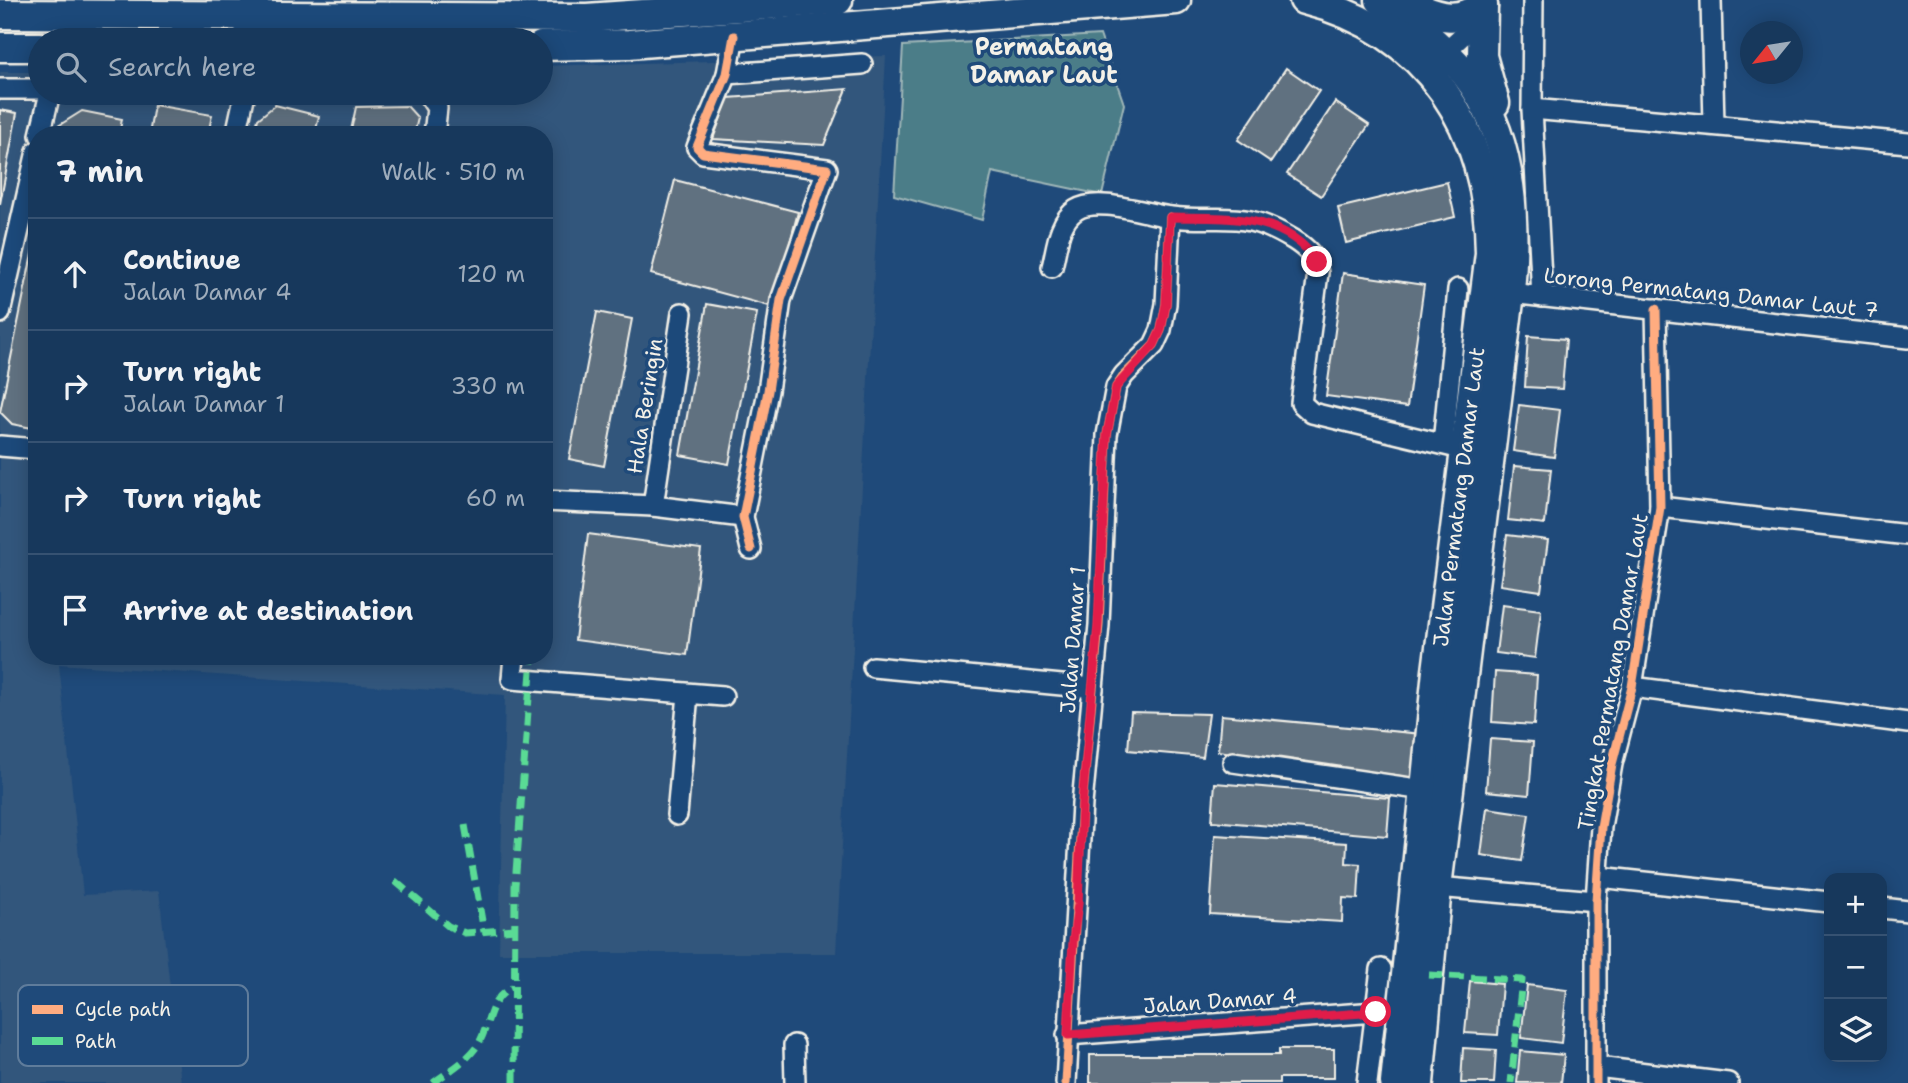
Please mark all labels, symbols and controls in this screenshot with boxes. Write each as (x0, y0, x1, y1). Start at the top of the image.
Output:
north arrow (1740, 21, 1803, 84)
search box (28, 28, 553, 105)
district label: Permatang Damar Laut (970, 31, 1118, 91)
icon: search (52, 48, 90, 86)
text: Search here (108, 49, 257, 84)
text: 7 min (56, 151, 143, 192)
text: Walk · 510 m (381, 157, 525, 187)
text: Continue (123, 242, 241, 277)
route end (1301, 246, 1332, 277)
icon: ahead (56, 255, 94, 293)
text: 120 m (457, 259, 525, 289)
street label: Lorong Permatang Damar Laut 7 (1542, 261, 1880, 325)
text: Jalan Damar 4 (123, 277, 291, 307)
street label: Hala Beringin (620, 336, 670, 476)
street label: Jalan Permatang Damar Laut (1427, 346, 1491, 648)
text: Turn right (123, 354, 261, 389)
icon: right (56, 367, 94, 405)
text: 330 m (451, 371, 525, 401)
text: Jalan Damar 1 (123, 389, 285, 419)
icon: right (56, 479, 94, 517)
text: Turn right (123, 481, 261, 516)
text: 60 m (466, 483, 525, 513)
street label: Tingkat Permatang Damar Laut (1571, 511, 1655, 833)
street label: Jalan Damar 1 (1054, 565, 1092, 715)
icon: arrive (56, 591, 94, 629)
text: Arrive at destination (123, 593, 413, 628)
map controls (1824, 873, 1887, 1062)
button: + (1824, 873, 1887, 936)
button: − (1824, 936, 1887, 999)
street label: Jalan Damar 4 (1142, 982, 1298, 1020)
legend (18, 985, 248, 1066)
route start (1360, 996, 1391, 1027)
text: Cycle path (75, 997, 171, 1022)
button: layers (1824, 999, 1887, 1062)
text: Path (75, 1029, 117, 1054)

